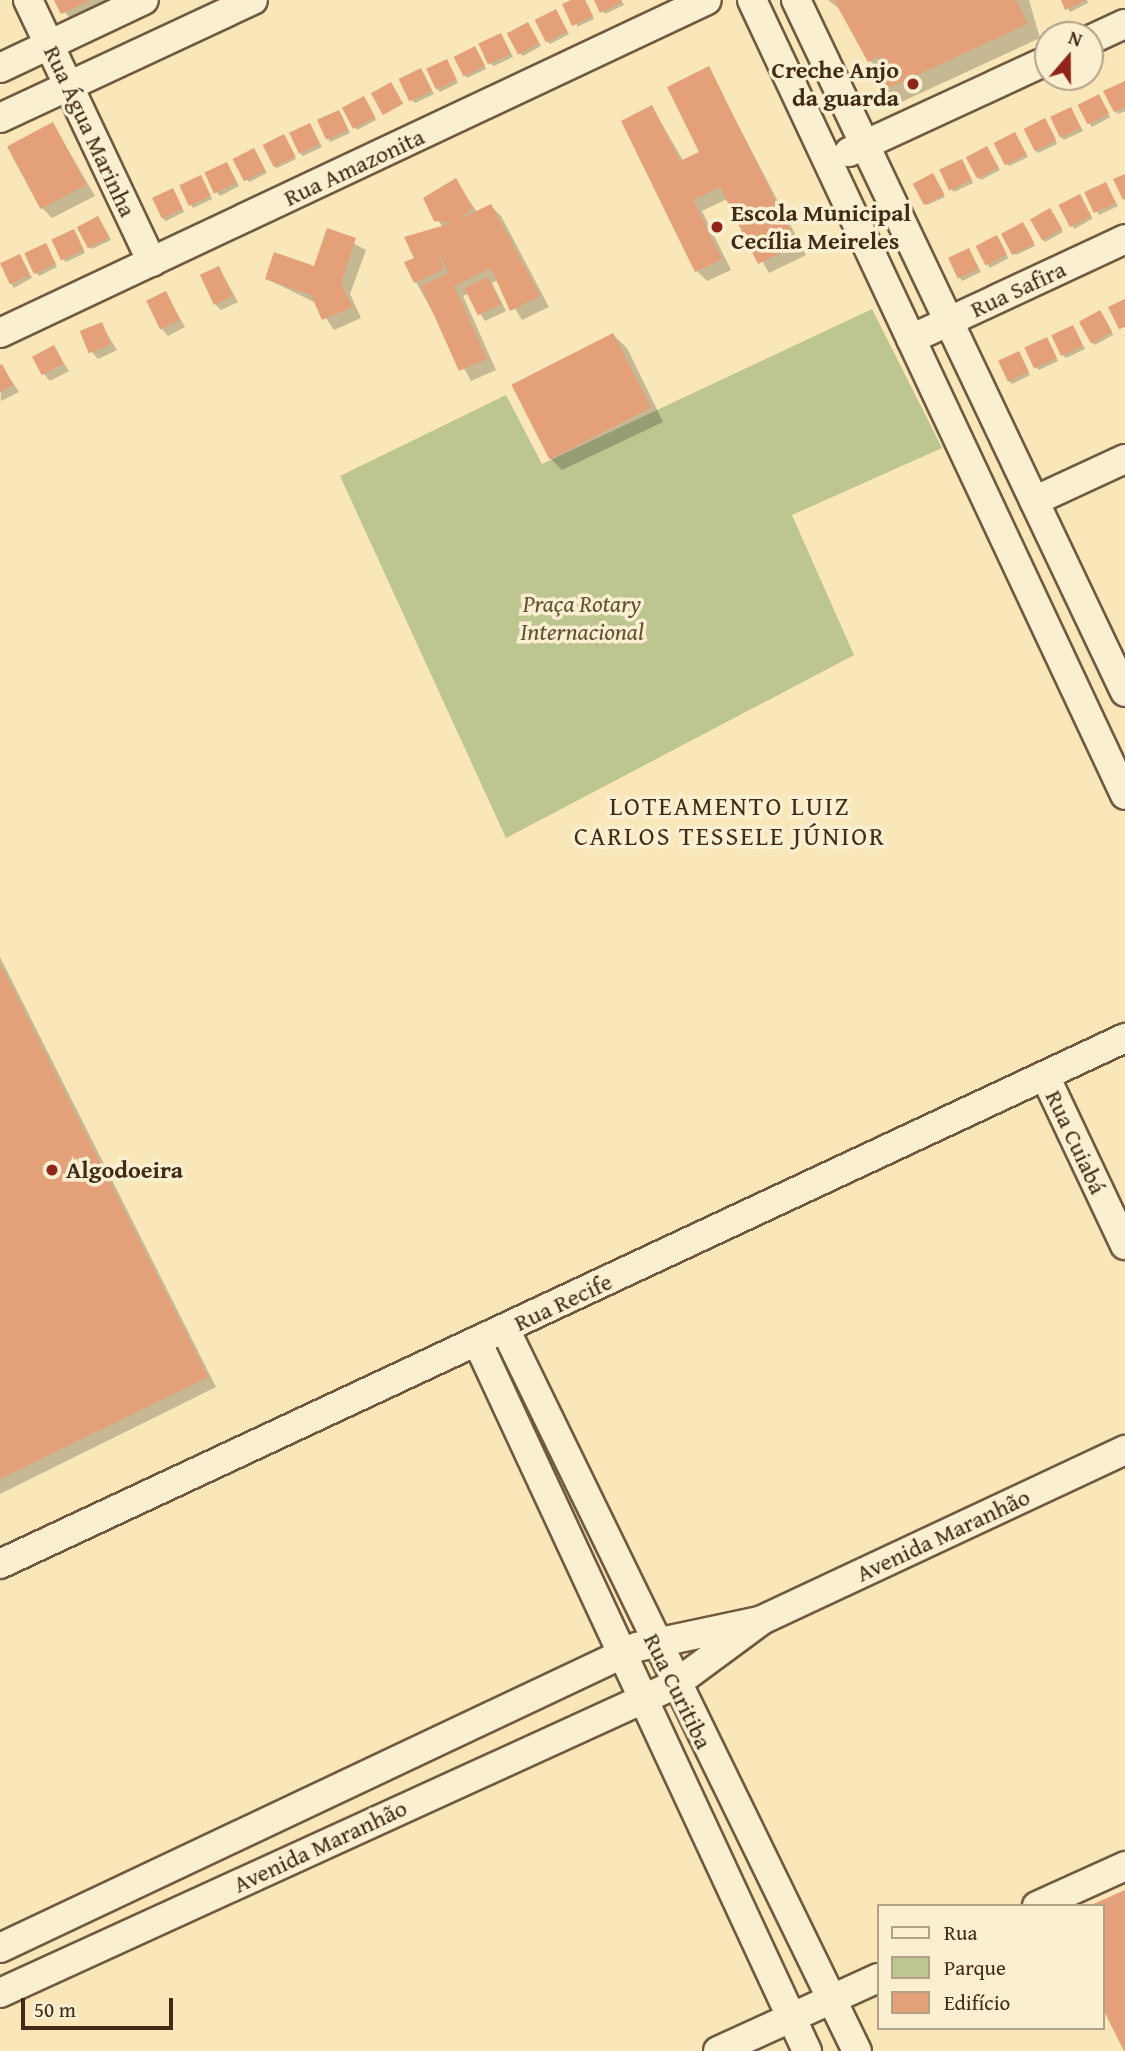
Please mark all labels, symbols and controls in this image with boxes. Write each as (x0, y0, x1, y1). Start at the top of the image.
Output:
north arrow (1034, 21, 1104, 91)
text: N (1065, 23, 1086, 53)
street label: Rua Água Marinha (38, 41, 142, 221)
place label: Creche Anjo da guarda (772, 56, 899, 112)
marker: Creche Anjo da guarda (905, 76, 921, 92)
street label: Rua Amazonita (279, 122, 429, 212)
place label: Escola Municipal Cecília Meireles (731, 199, 911, 255)
marker: Escola Municipal Cecília Meireles (709, 219, 725, 235)
street label: Rua Safira (966, 254, 1070, 324)
park label: Praça Rotary Internacional (520, 590, 644, 646)
district label: LOTEAMENTO LUIZ CARLOS TESSELE JÚNIOR (577, 790, 883, 852)
street label: Rua Cuiabá (1039, 1085, 1113, 1199)
place label: Algodoeira (66, 1156, 183, 1184)
marker: Algodoeira (44, 1162, 60, 1178)
street label: Rua Recife (509, 1267, 617, 1337)
street label: Avenida Maranhão (852, 1482, 1034, 1588)
street label: Rua Curitiba (638, 1628, 718, 1754)
street label: Avenida Maranhão (229, 1793, 411, 1899)
legend (876, 1904, 1104, 2030)
text: Rua (944, 1917, 977, 1948)
text: Parque (944, 1952, 1006, 1983)
scale bar (24, 1984, 177, 2028)
text: Edifício (944, 1987, 1010, 2018)
text: 50 m (34, 1994, 76, 2025)

